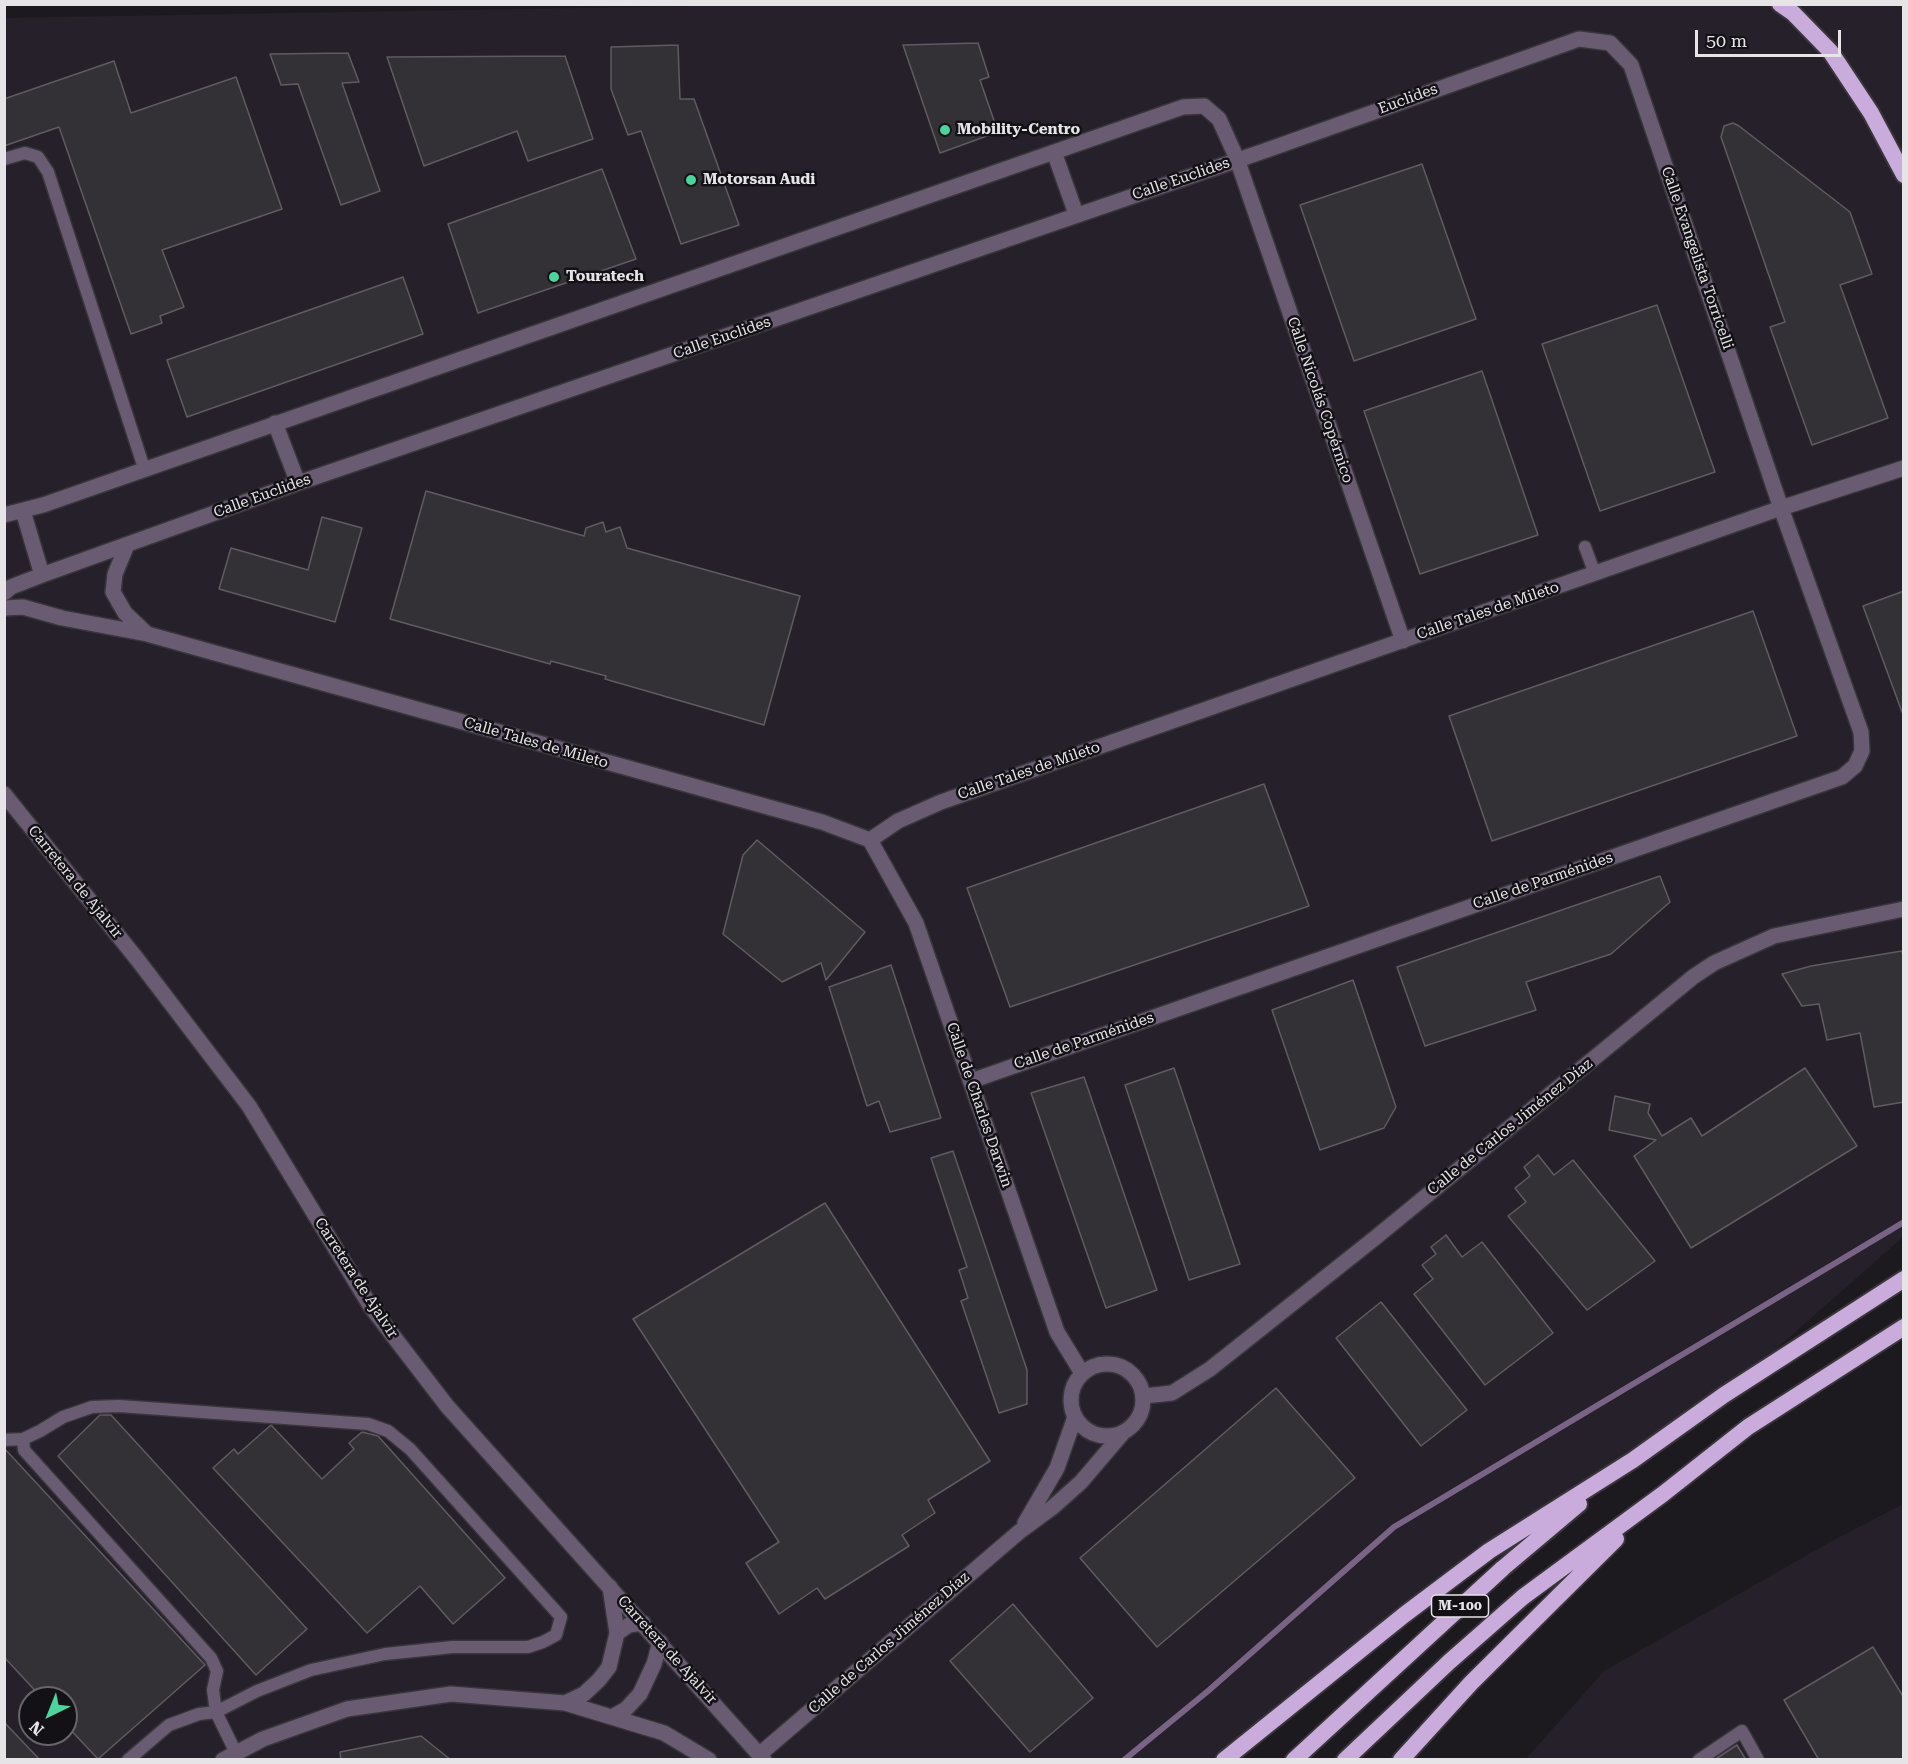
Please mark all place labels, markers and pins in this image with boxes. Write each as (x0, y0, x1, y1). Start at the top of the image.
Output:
place label: Mobility-Centro (957, 121, 1080, 139)
marker: Mobility-Centro (938, 123, 952, 137)
place label: Motorsan Audi (703, 171, 815, 189)
marker: Motorsan Audi (684, 173, 698, 187)
place label: Touratech (566, 268, 644, 286)
marker: Touratech (547, 270, 561, 284)

